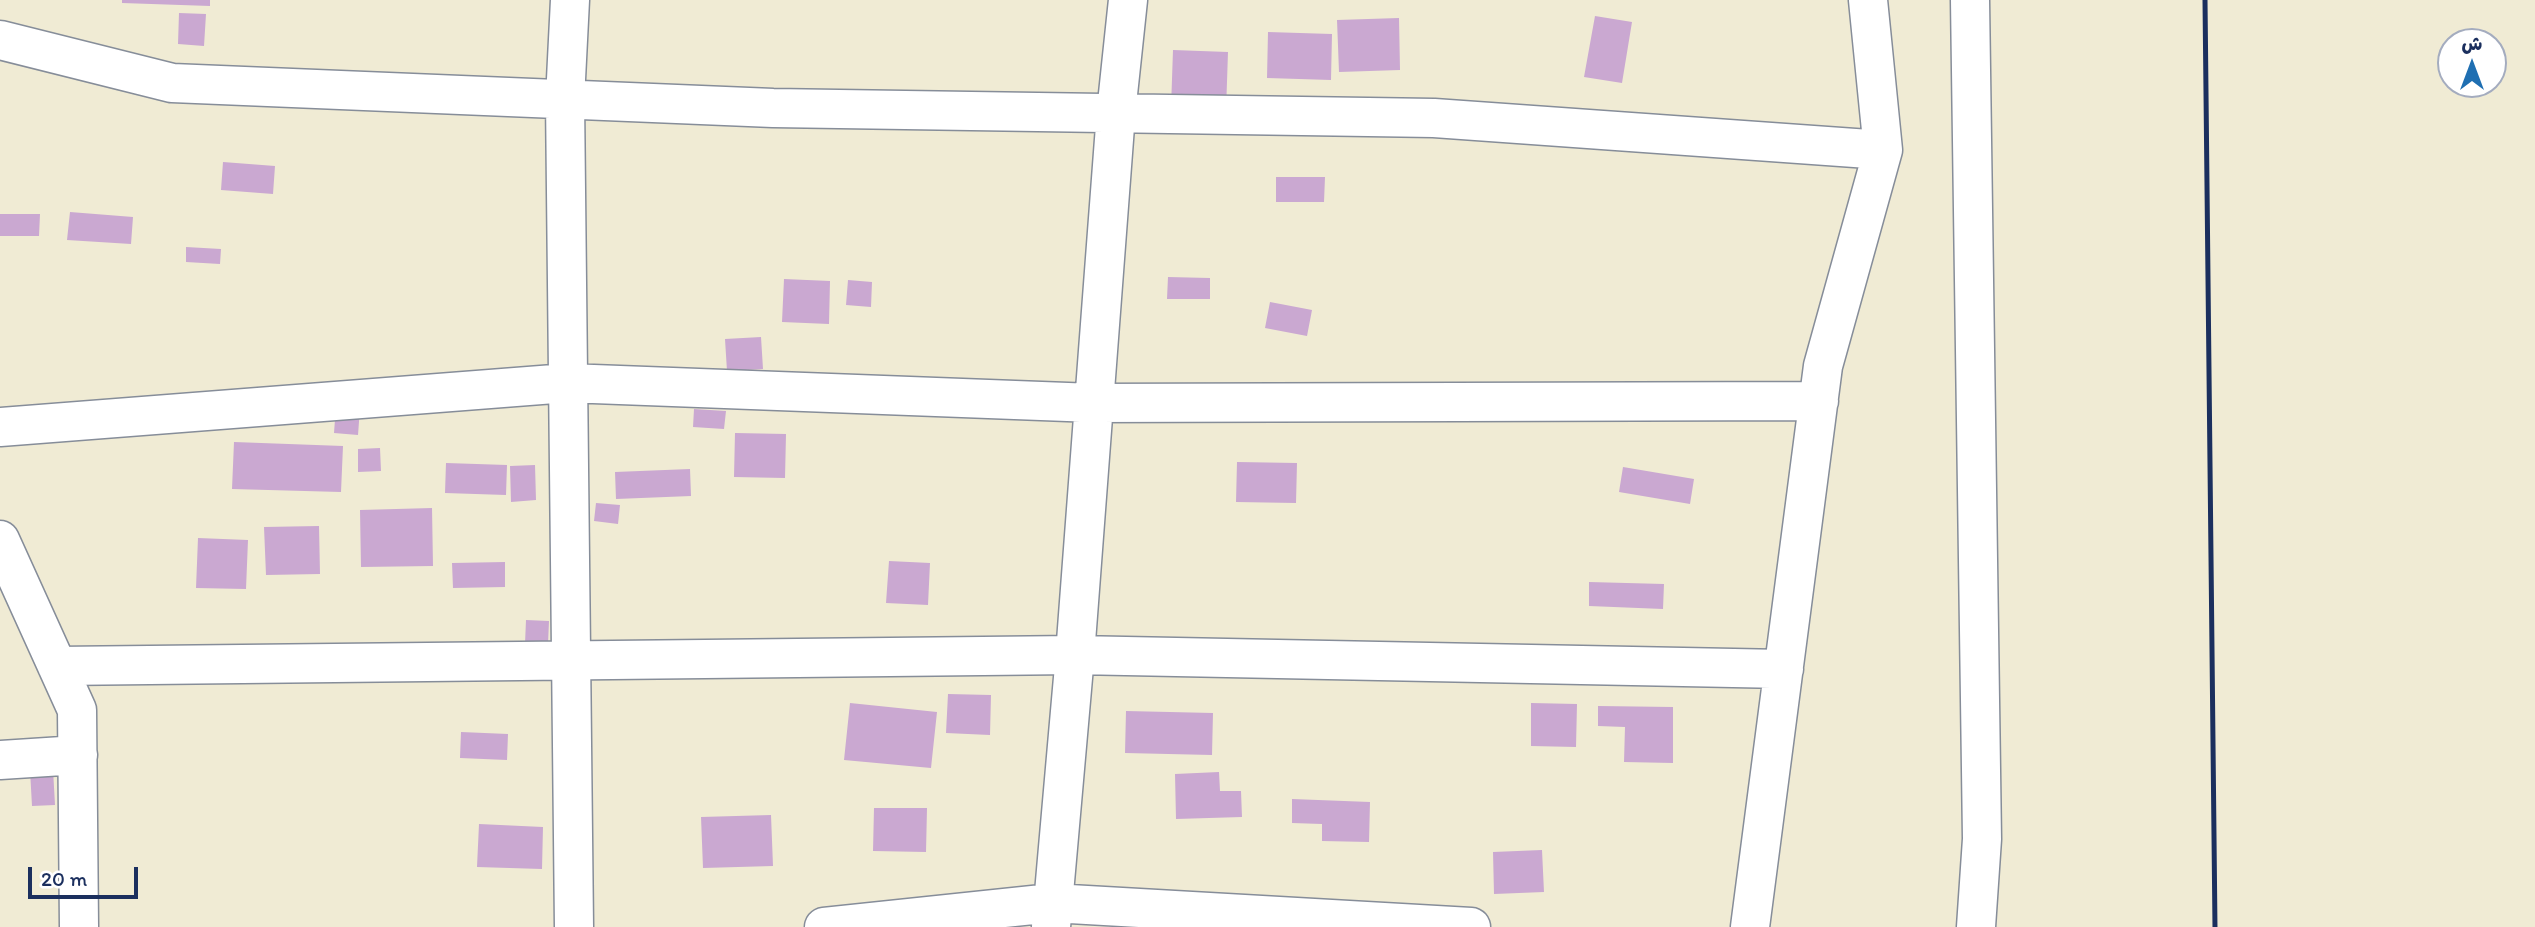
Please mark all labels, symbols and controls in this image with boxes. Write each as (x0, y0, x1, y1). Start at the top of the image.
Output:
north arrow (2437, 28, 2507, 98)
text: ش (2462, 32, 2482, 55)
scale bar (32, 853, 142, 897)
text: 20 m (41, 866, 87, 891)

